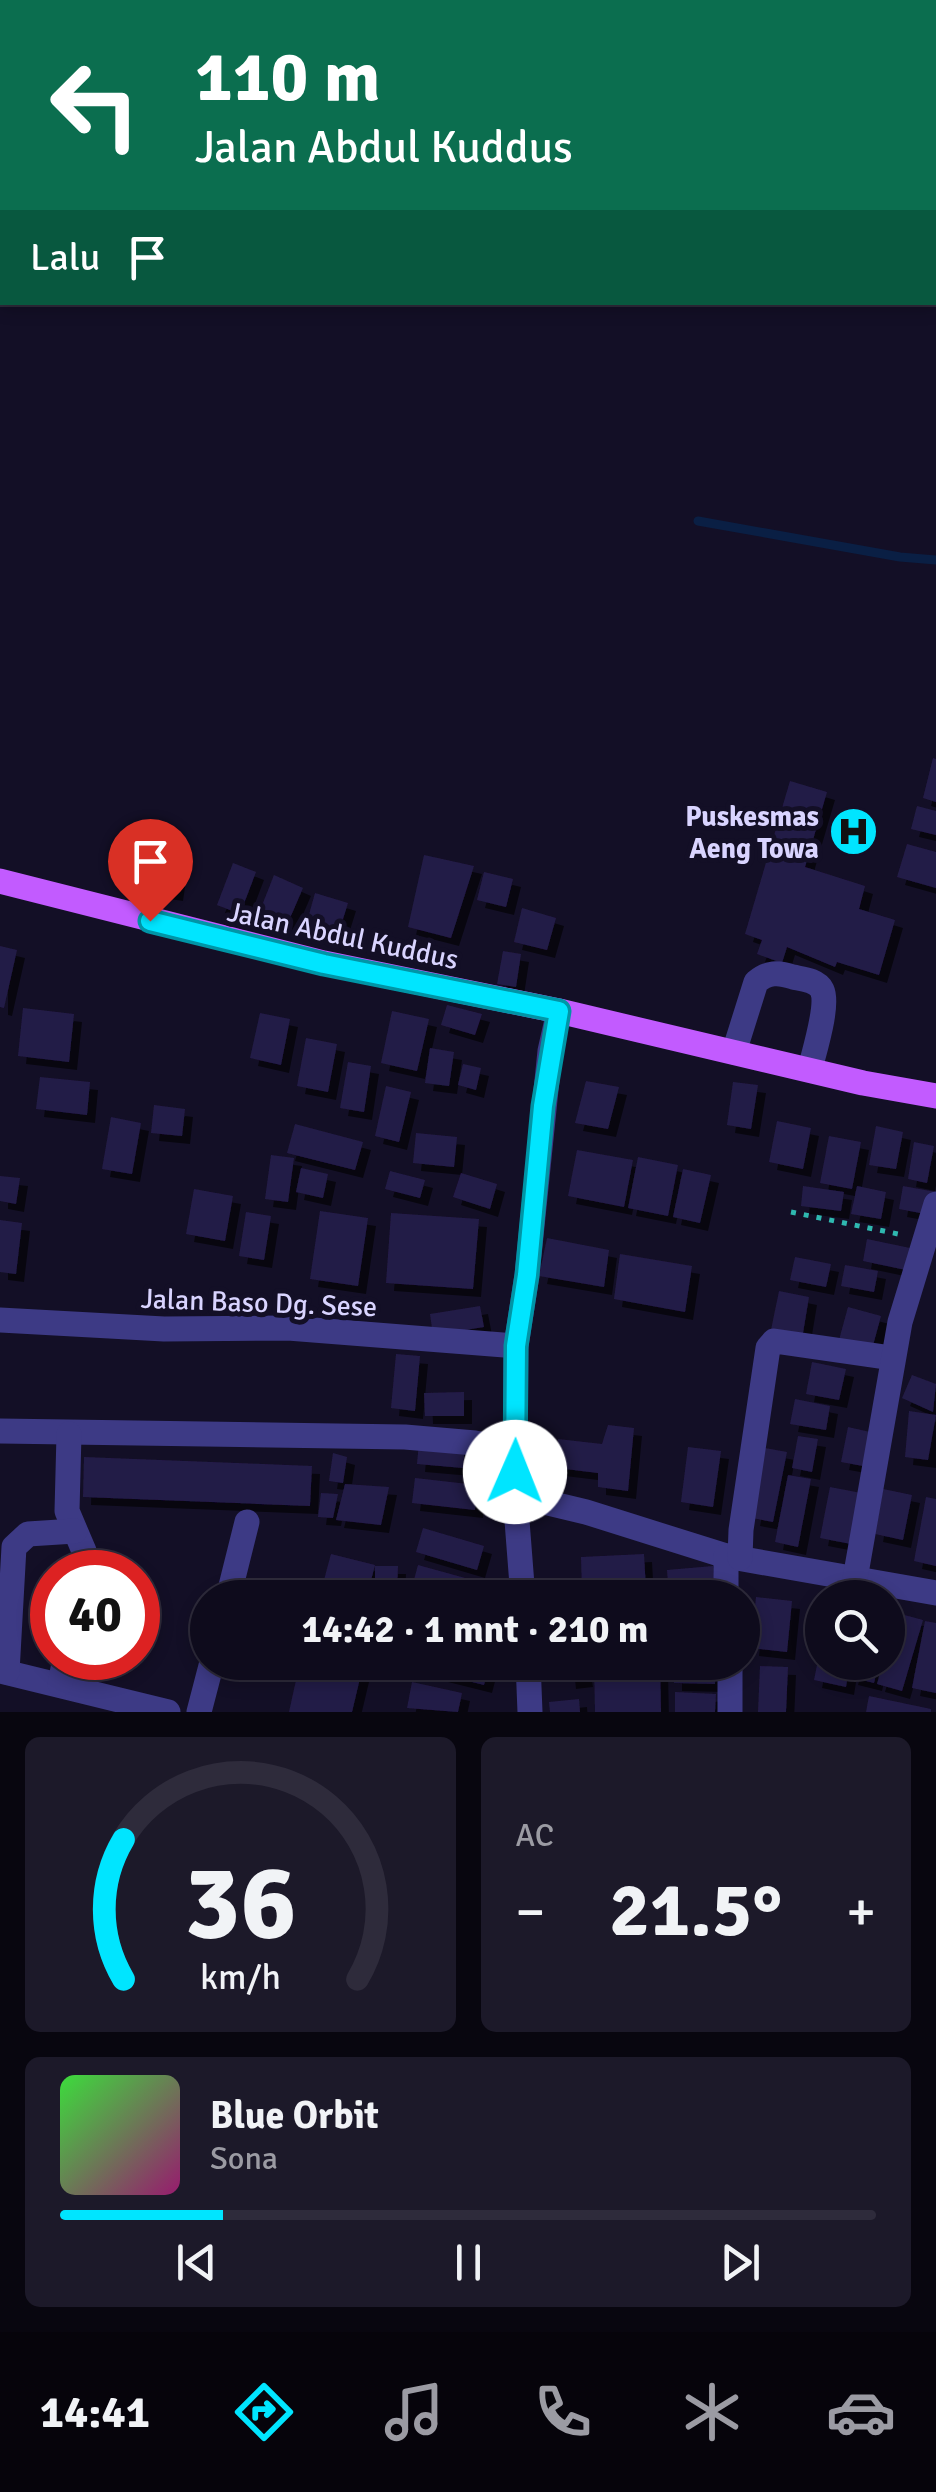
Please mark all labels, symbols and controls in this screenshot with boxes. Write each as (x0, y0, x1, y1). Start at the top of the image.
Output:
text: 110 m (195, 34, 380, 120)
icon: left (30, 40, 160, 170)
text: Jalan Abdul Kuddus (195, 120, 573, 175)
icon: arrive (120, 230, 175, 285)
text: Lalu (30, 234, 100, 281)
place label: Puskesmas Aeng Towa (685, 800, 819, 866)
hospital icon: Puskesmas Aeng Towa (828, 806, 880, 858)
pin (108, 819, 193, 922)
icon: arrive (123, 834, 178, 889)
street label: Jalan Abdul Kuddus (224, 895, 461, 977)
street label: Jalan Baso Dg. Sese (140, 1282, 378, 1324)
position arrow (463, 1420, 567, 1524)
speed limit sign: 40 (30, 1550, 160, 1680)
map controls (805, 1580, 905, 1680)
button: search (805, 1580, 905, 1680)
text: 14:42 · 1 mnt · 210 m (301, 1606, 649, 1653)
text: AC (516, 1816, 554, 1855)
text: 36 (184, 1839, 296, 1967)
text: 21.5° (609, 1864, 782, 1957)
text: − (516, 1878, 545, 1946)
text: + (846, 1878, 876, 1946)
text: km/h (200, 1955, 281, 1999)
text: Blue Orbit (210, 2092, 379, 2139)
text: Sona (210, 2139, 278, 2178)
icon: previous (169, 2235, 224, 2290)
icon: pause (441, 2235, 496, 2290)
icon: next (713, 2235, 768, 2290)
icon: directions (229, 2377, 299, 2447)
icon: music (379, 2377, 449, 2447)
icon: phone (528, 2377, 598, 2447)
icon: climate (677, 2377, 747, 2447)
icon: car (826, 2377, 896, 2447)
text: 14:41 (40, 2385, 150, 2440)

